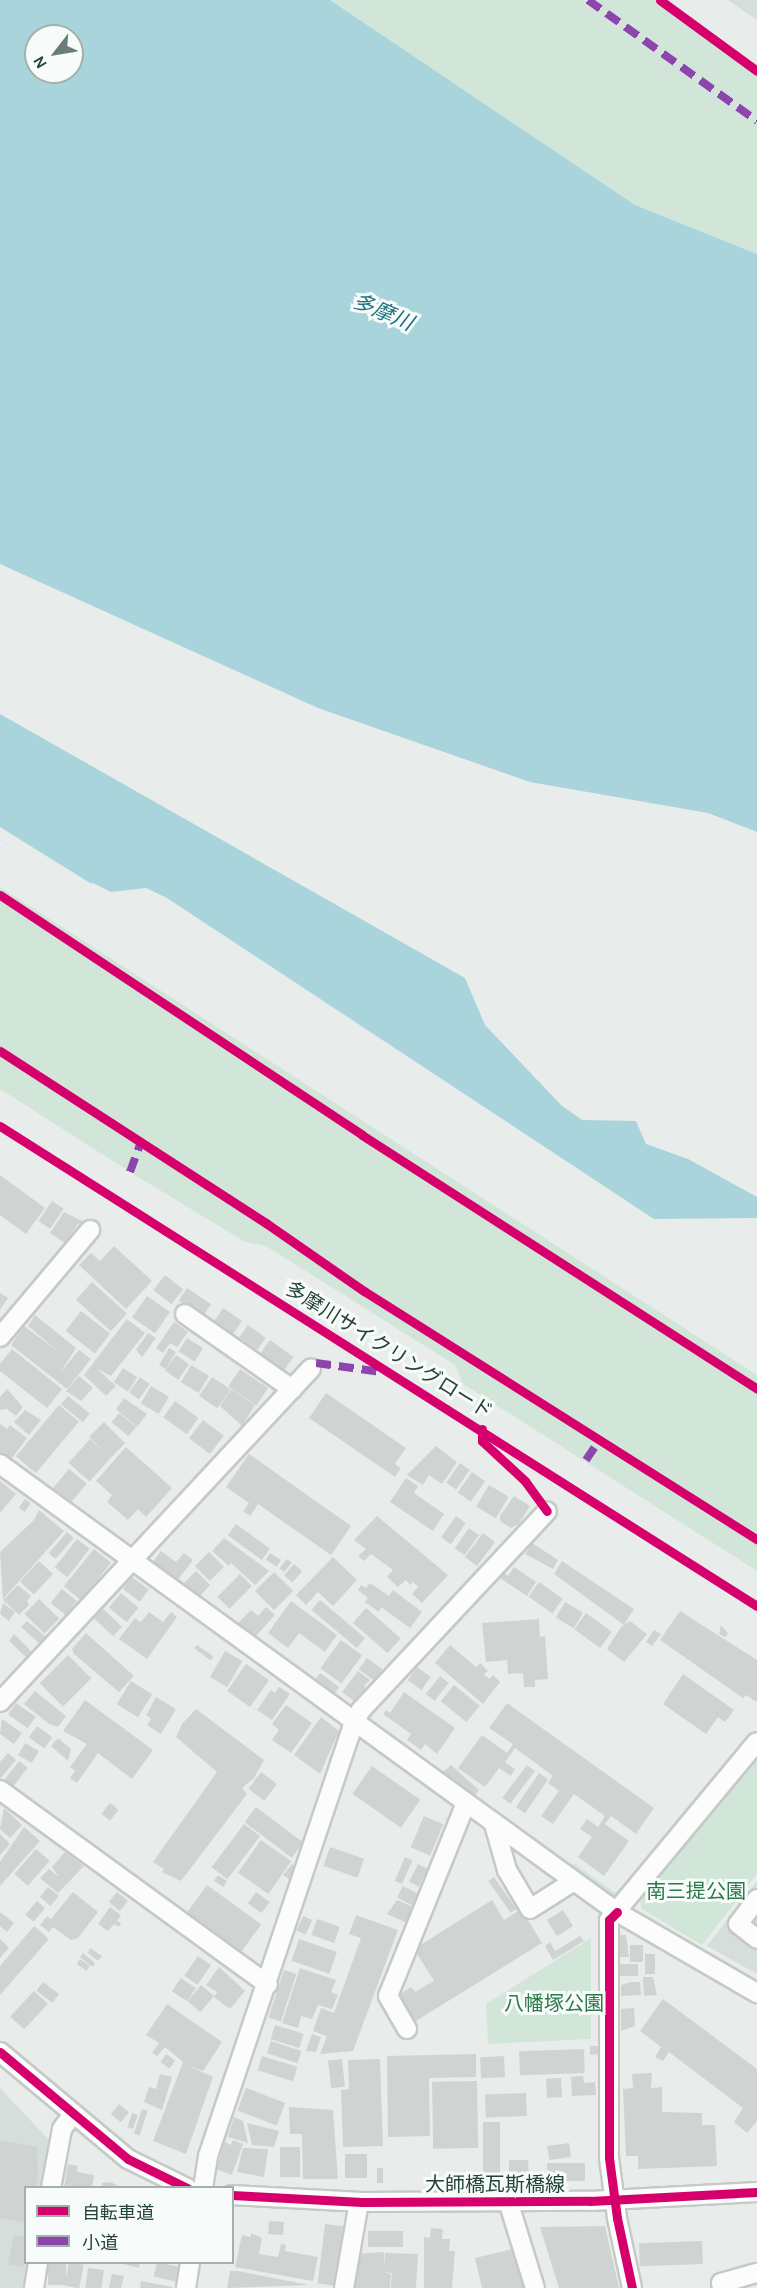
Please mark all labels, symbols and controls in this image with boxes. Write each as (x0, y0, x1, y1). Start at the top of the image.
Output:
north arrow (24, 24, 84, 84)
text: N (29, 53, 51, 72)
water label: 多摩川 (349, 288, 417, 336)
street label: 多摩川サイクリングロード (281, 1276, 497, 1424)
park label: 南三提公園 (646, 1879, 746, 1903)
park label: 八幡塚公園 (504, 1991, 604, 2015)
street label: 大師橋瓦斯橋線 (425, 2172, 565, 2196)
legend (24, 2186, 234, 2264)
text: 自転車道 (82, 2202, 154, 2224)
text: 小道 (82, 2232, 118, 2254)

